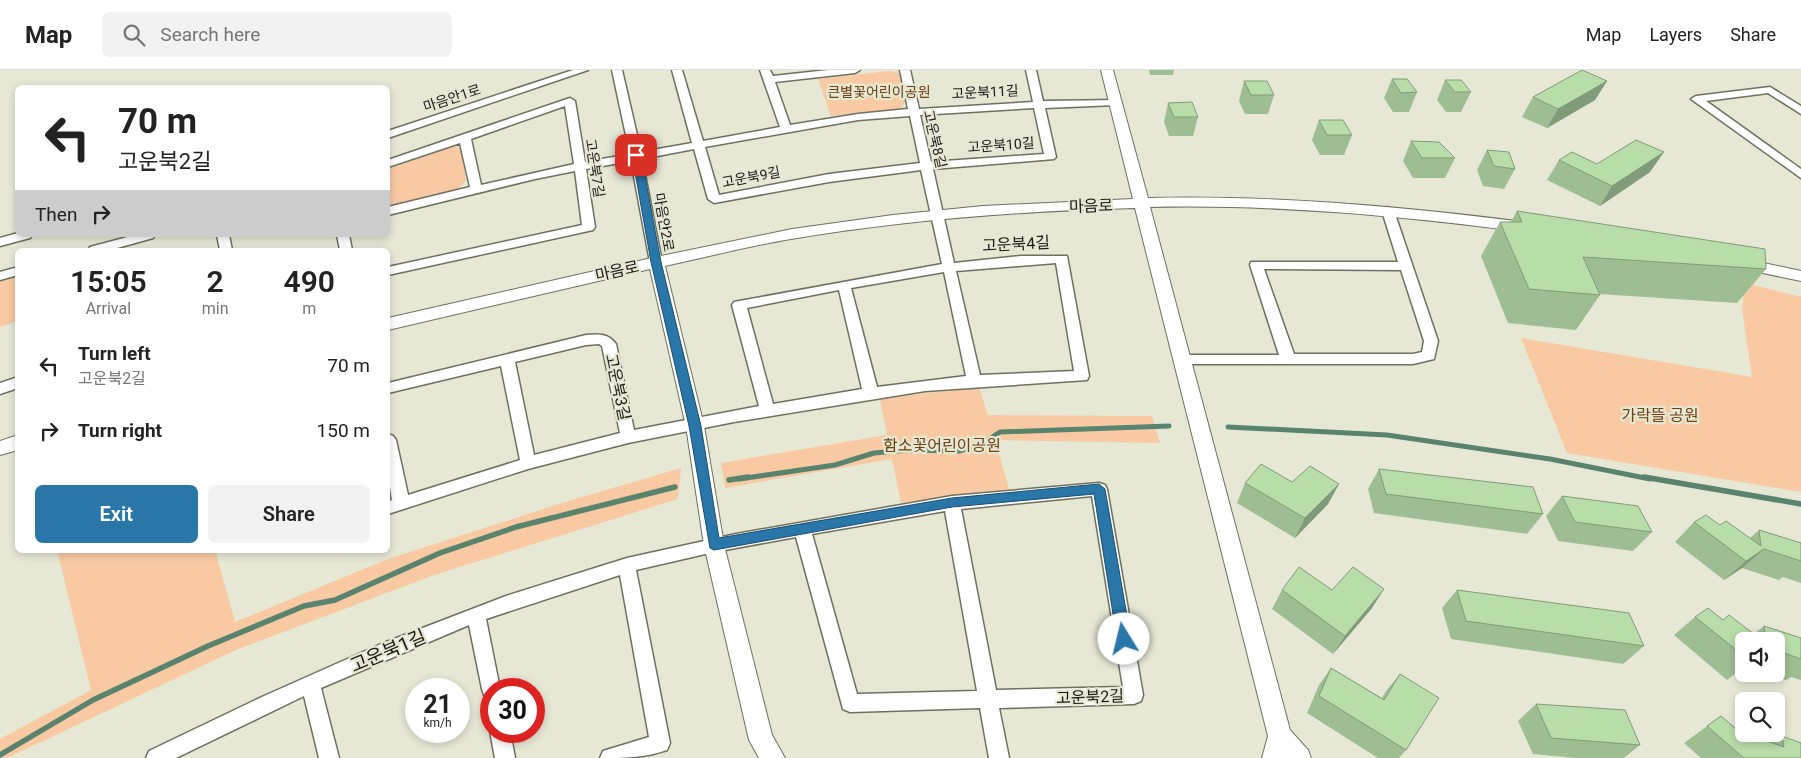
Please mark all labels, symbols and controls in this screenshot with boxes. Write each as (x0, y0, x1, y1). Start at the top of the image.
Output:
search box (102, 12, 452, 57)
text: Map (25, 21, 72, 49)
icon: search (120, 21, 148, 49)
text: Search here (160, 23, 260, 46)
text: Map (1586, 24, 1621, 45)
text: Layers (1649, 24, 1702, 45)
text: Share (1730, 24, 1776, 45)
street label: 마음안1로 (421, 81, 483, 115)
street label: 고운북11길 (951, 82, 1019, 102)
park label: 큰별꽃어린이공원 (827, 84, 931, 100)
text: 70 m (118, 101, 197, 142)
icon: left (35, 105, 100, 170)
street label: 고운북8길 (921, 108, 949, 170)
pin (615, 134, 657, 176)
street label: 고운북10길 (967, 135, 1035, 155)
street label: 고운북7길 (582, 137, 608, 199)
icon: arrive (622, 141, 650, 169)
text: 고운북2길 (118, 149, 211, 174)
street label: 고운북9길 (720, 163, 782, 191)
street label: 마음안2로 (651, 191, 677, 253)
street label: 마음로 (1069, 196, 1114, 216)
icon: right (87, 200, 115, 228)
text: Then (35, 203, 77, 226)
street label: 고운북4길 (982, 233, 1050, 255)
street label: 마음로 (593, 257, 641, 285)
text: 15:05 (70, 264, 147, 299)
text: 2 (207, 264, 224, 299)
text: 490 (284, 264, 335, 299)
text: Arrival (86, 299, 131, 318)
text: min (202, 299, 229, 318)
text: m (302, 299, 316, 318)
text: Turn left (78, 342, 151, 365)
icon: left (35, 352, 63, 380)
street label: 고운북3길 (602, 352, 634, 422)
text: 70 m (327, 354, 370, 377)
text: 고운북2길 (78, 369, 146, 388)
park label: 가락뜰 공원 (1621, 406, 1699, 425)
icon: right (35, 417, 63, 445)
text: Turn right (78, 419, 162, 442)
text: 150 m (317, 419, 370, 442)
park label: 함소꽃어린이공원 (883, 436, 1001, 455)
button: Exit (35, 485, 198, 543)
button: Share (208, 485, 370, 543)
position arrow (1097, 612, 1149, 664)
street label: 고운북1길 (346, 625, 430, 677)
map controls (1735, 632, 1785, 742)
button: sound (1735, 632, 1785, 682)
speed limit sign: 30 (480, 678, 545, 743)
street label: 고운북2길 (1056, 686, 1124, 708)
text: 21 (423, 690, 452, 719)
button: search (1735, 692, 1785, 742)
text: km/h (423, 716, 452, 730)

